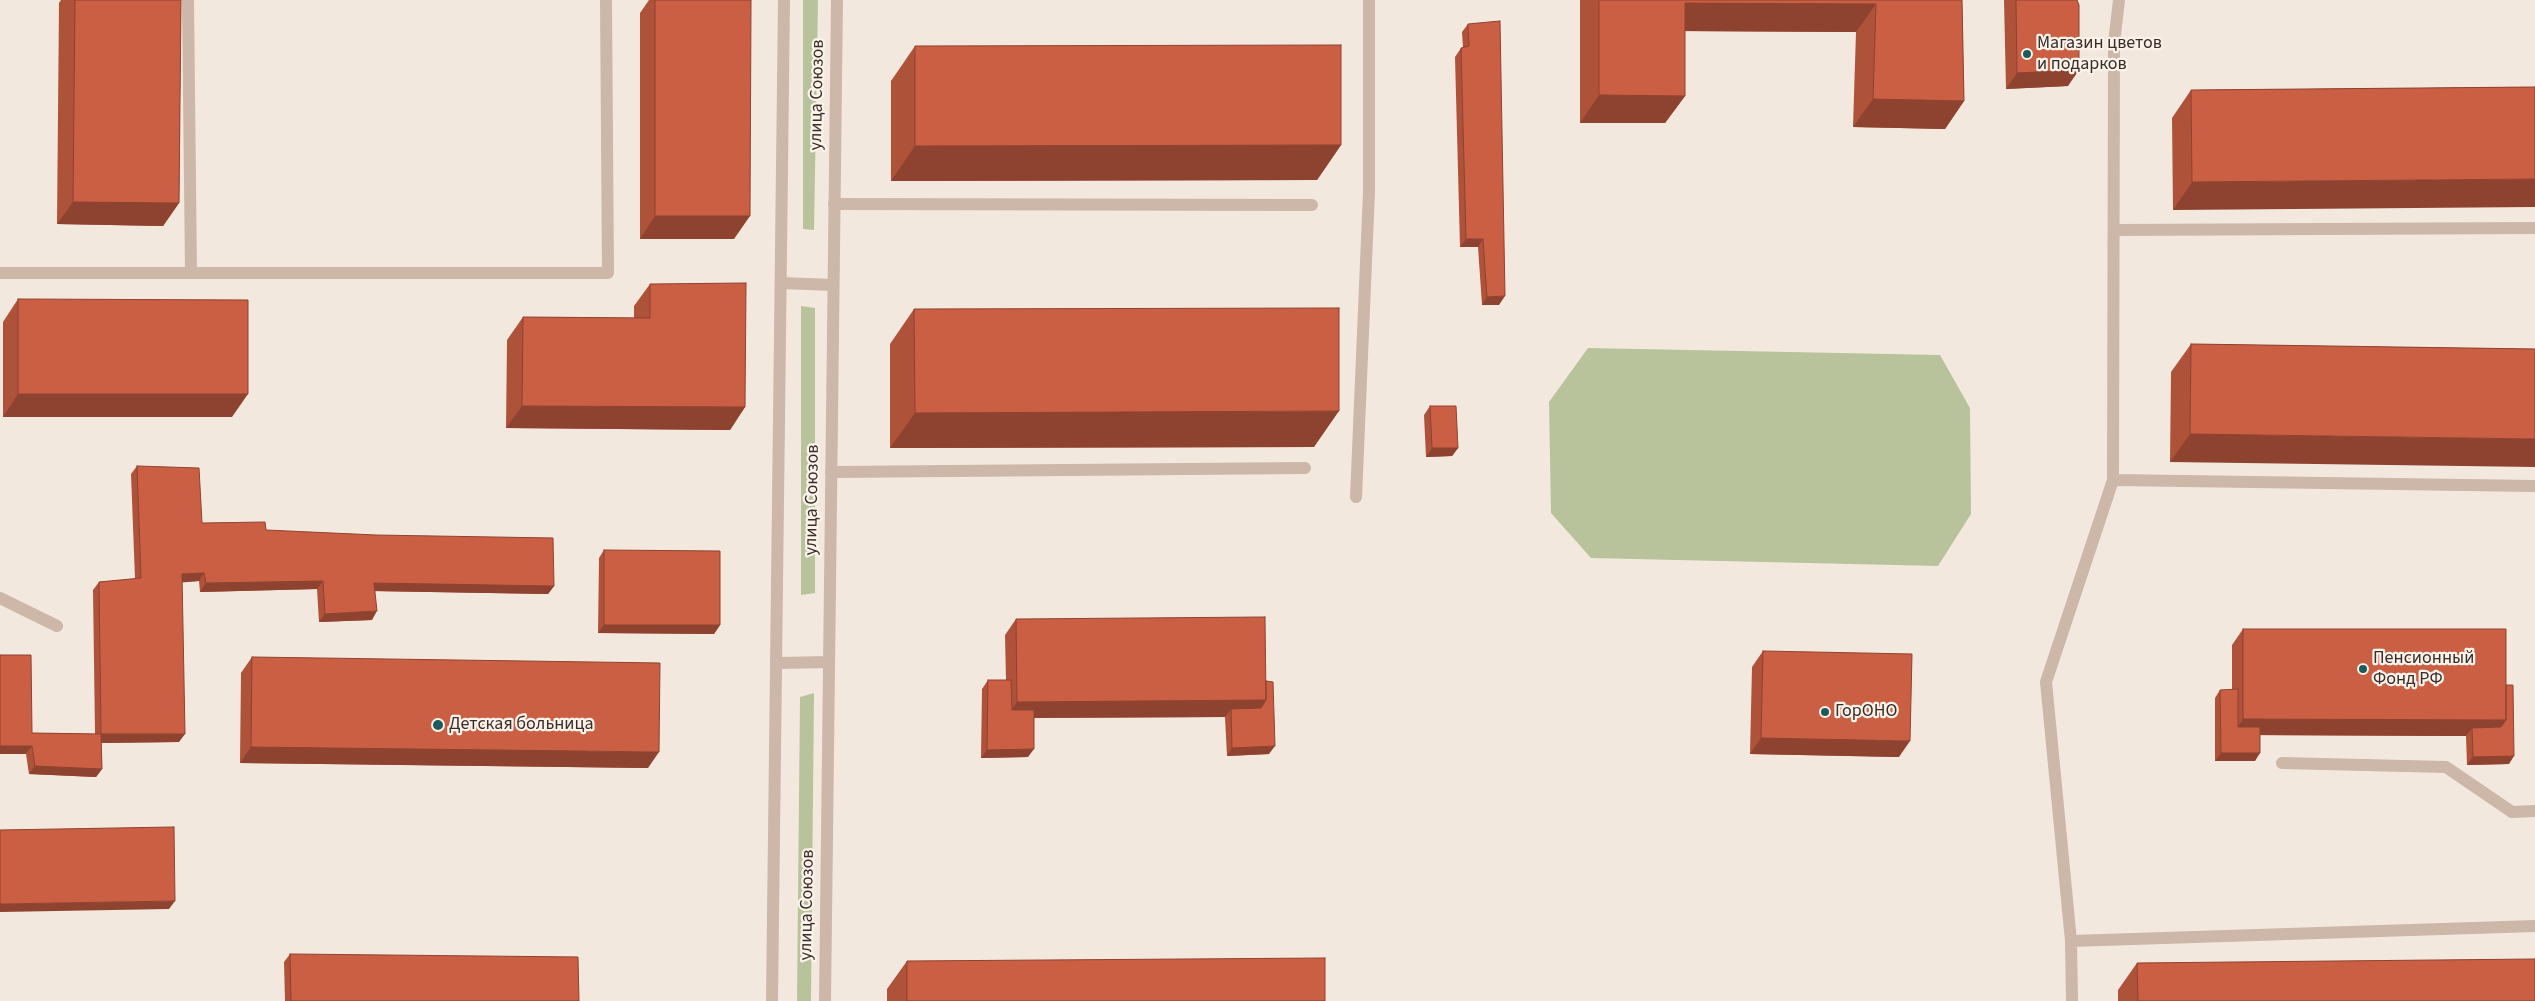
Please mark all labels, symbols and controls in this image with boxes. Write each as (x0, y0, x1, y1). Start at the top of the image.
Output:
place label: Магазин цветов и подарков (2037, 33, 2162, 76)
street label: улица Союзов (806, 39, 830, 151)
marker: Магазин цветов и подарков (2021, 48, 2033, 60)
street label: улица Союзов (801, 444, 825, 556)
place label: Пенсионный Фонд РФ (2373, 648, 2474, 691)
marker: Пенсионный Фонд РФ (2357, 663, 2369, 675)
place label: ГорОНО (1835, 701, 1897, 723)
marker: ГорОНО (1819, 706, 1831, 718)
place label: Детская больница (449, 714, 594, 736)
marker: Детская больница (431, 718, 445, 732)
street label: улица Союзов (796, 849, 820, 961)

